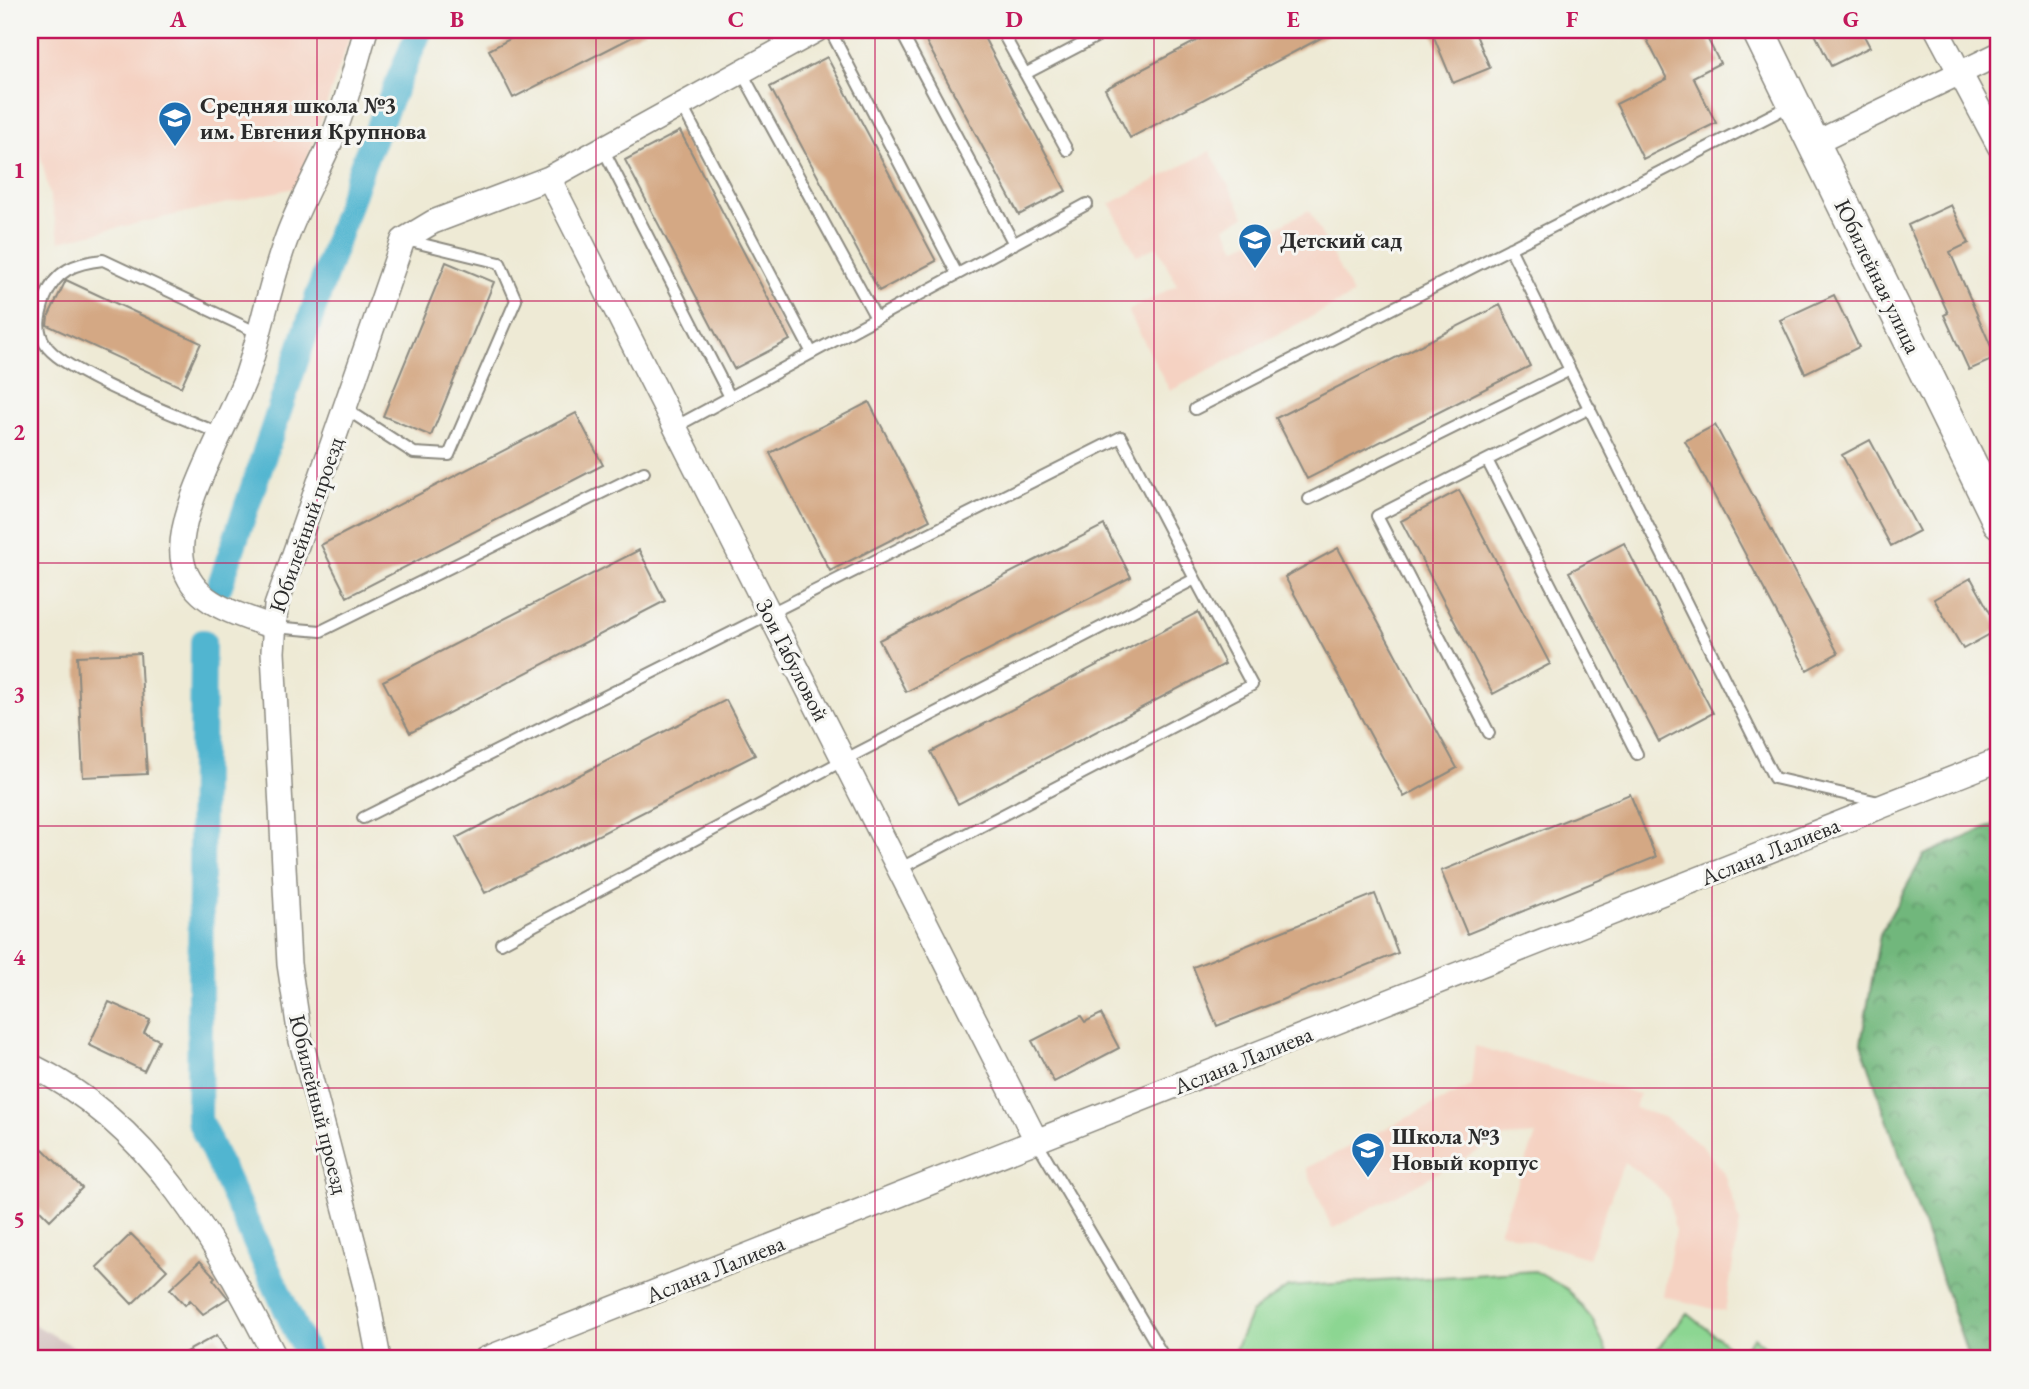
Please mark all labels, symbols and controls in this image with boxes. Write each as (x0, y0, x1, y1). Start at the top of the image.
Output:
text: A (169, 4, 187, 34)
text: B (450, 4, 464, 34)
text: C (728, 4, 744, 34)
text: D (1005, 4, 1023, 34)
text: E (1286, 4, 1300, 34)
text: F (1566, 4, 1579, 34)
text: G (1843, 4, 1859, 34)
place label: Средняя школа №3 им. Евгения Крупнова (200, 90, 427, 146)
school or university icon: Средняя школа №3 им. Евгения Крупнова (156, 99, 194, 148)
text: 1 (13, 155, 25, 185)
street label: Юбилейная улица (1828, 194, 1929, 359)
school or university icon: Детский сад (1236, 221, 1274, 270)
place label: Детский сад (1280, 225, 1402, 255)
text: 2 (13, 417, 25, 447)
street label: Юбилейный проезд (262, 432, 350, 617)
street label: Зои Габуловой (749, 594, 837, 726)
text: 3 (13, 679, 25, 709)
street label: Аслана Лалиева (1695, 809, 1845, 893)
text: 4 (13, 942, 26, 972)
street label: Юбилейный проезд (282, 1011, 356, 1198)
street label: Аслана Лалиева (1168, 1018, 1318, 1102)
place label: Школа №3 Новый корпус (1392, 1121, 1539, 1177)
school or university icon: Школа №3 Новый корпус (1349, 1130, 1387, 1179)
text: 5 (13, 1204, 25, 1234)
street label: Аслана Лалиева (640, 1227, 790, 1311)

